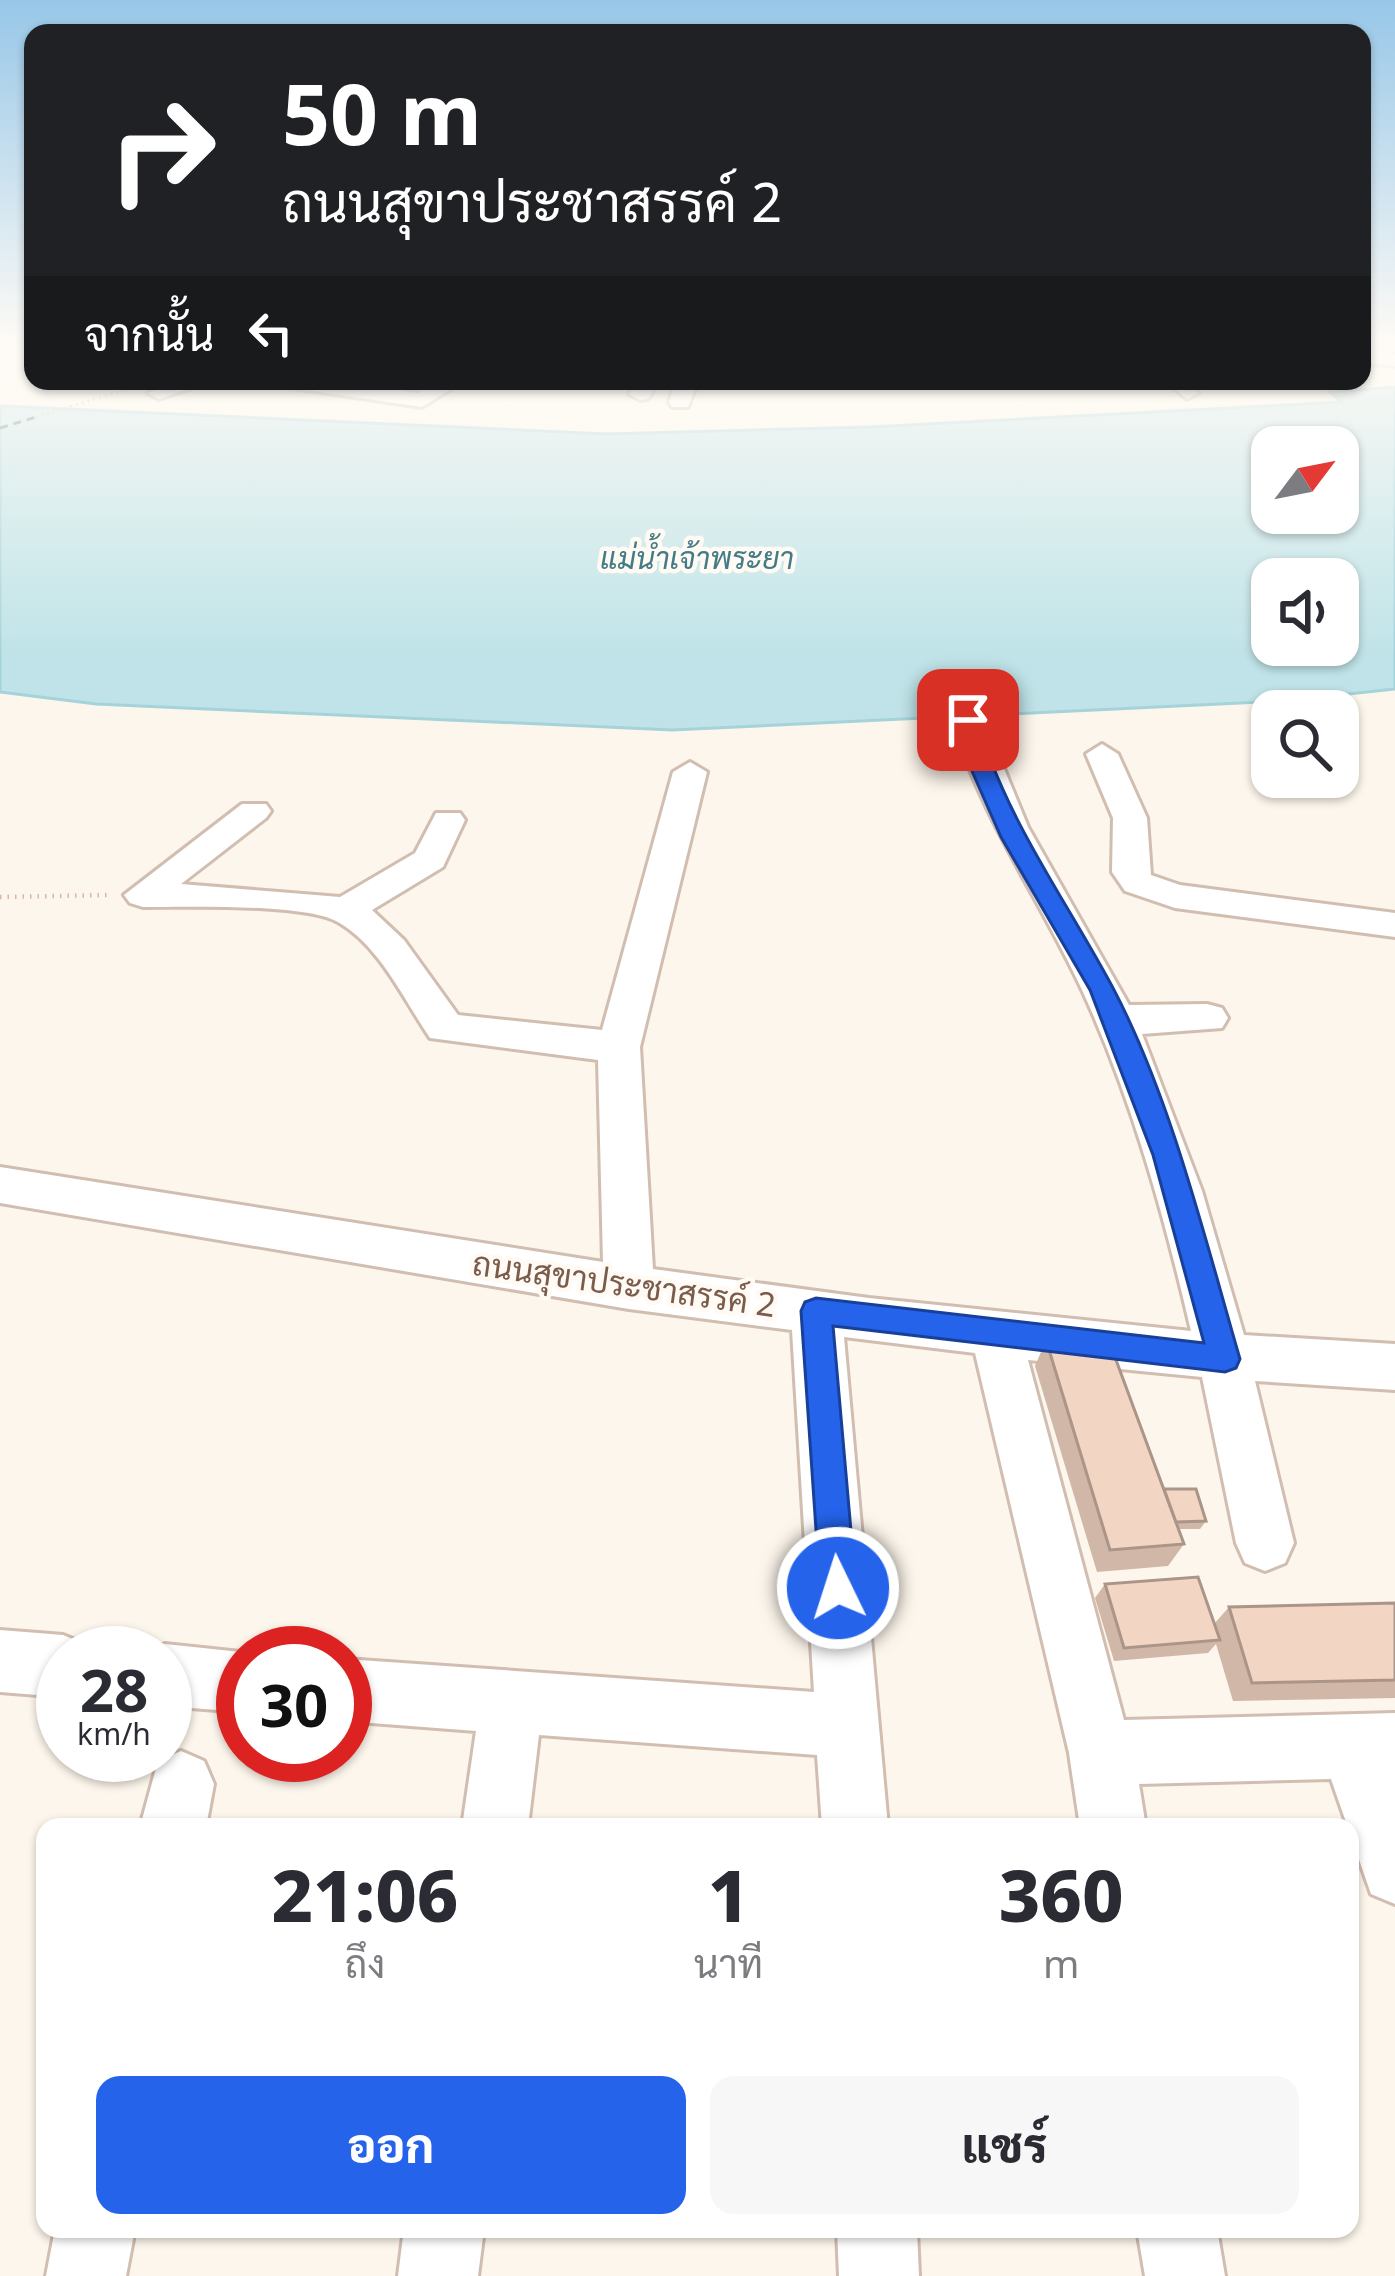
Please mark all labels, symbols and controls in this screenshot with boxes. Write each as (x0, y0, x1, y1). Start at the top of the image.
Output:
text: 50 m (282, 55, 482, 170)
icon: right (84, 72, 240, 228)
text: ถนนสุขาประชาสรรค์ 2 (282, 164, 782, 238)
icon: left (238, 300, 304, 366)
text: จากนั้น (84, 303, 214, 364)
north arrow (1251, 426, 1359, 534)
map controls (1251, 426, 1359, 798)
water label: แม่น้ำเจ้าพระยา (600, 532, 794, 578)
button: sound (1251, 558, 1359, 666)
pin (917, 669, 1019, 771)
icon: arrive (935, 687, 1001, 753)
button: search (1251, 690, 1359, 798)
street label: ถนนสุขาประชาสรรค์ 2 (469, 1240, 779, 1328)
position arrow (775, 1525, 901, 1651)
speed limit sign: 30 (216, 1626, 372, 1782)
text: 28 (80, 1648, 148, 1730)
text: km/h (77, 1713, 151, 1754)
text: 21:06 (271, 1845, 458, 1943)
text: 1 (708, 1845, 749, 1943)
text: 360 (999, 1845, 1124, 1943)
text: ถึง (345, 1936, 385, 1989)
text: นาที (694, 1936, 763, 1989)
text: m (1043, 1936, 1079, 1989)
button: ออก (96, 2076, 686, 2214)
button: แชร์ (710, 2076, 1299, 2214)

